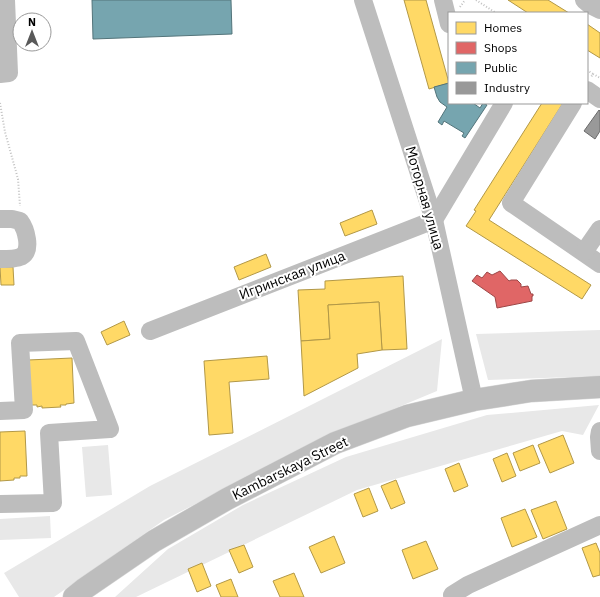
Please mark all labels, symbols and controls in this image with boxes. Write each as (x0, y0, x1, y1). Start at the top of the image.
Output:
north arrow (12, 12, 52, 52)
legend (448, 12, 588, 104)
text: N (28, 15, 36, 29)
text: Homes (484, 20, 522, 35)
text: Shops (484, 40, 517, 55)
text: Public (484, 60, 517, 75)
text: Industry (484, 80, 530, 95)
street label: Моторная улица (402, 144, 448, 252)
street label: Игринская улица (236, 246, 348, 304)
street label: Kambarskaya Street (229, 432, 351, 504)

